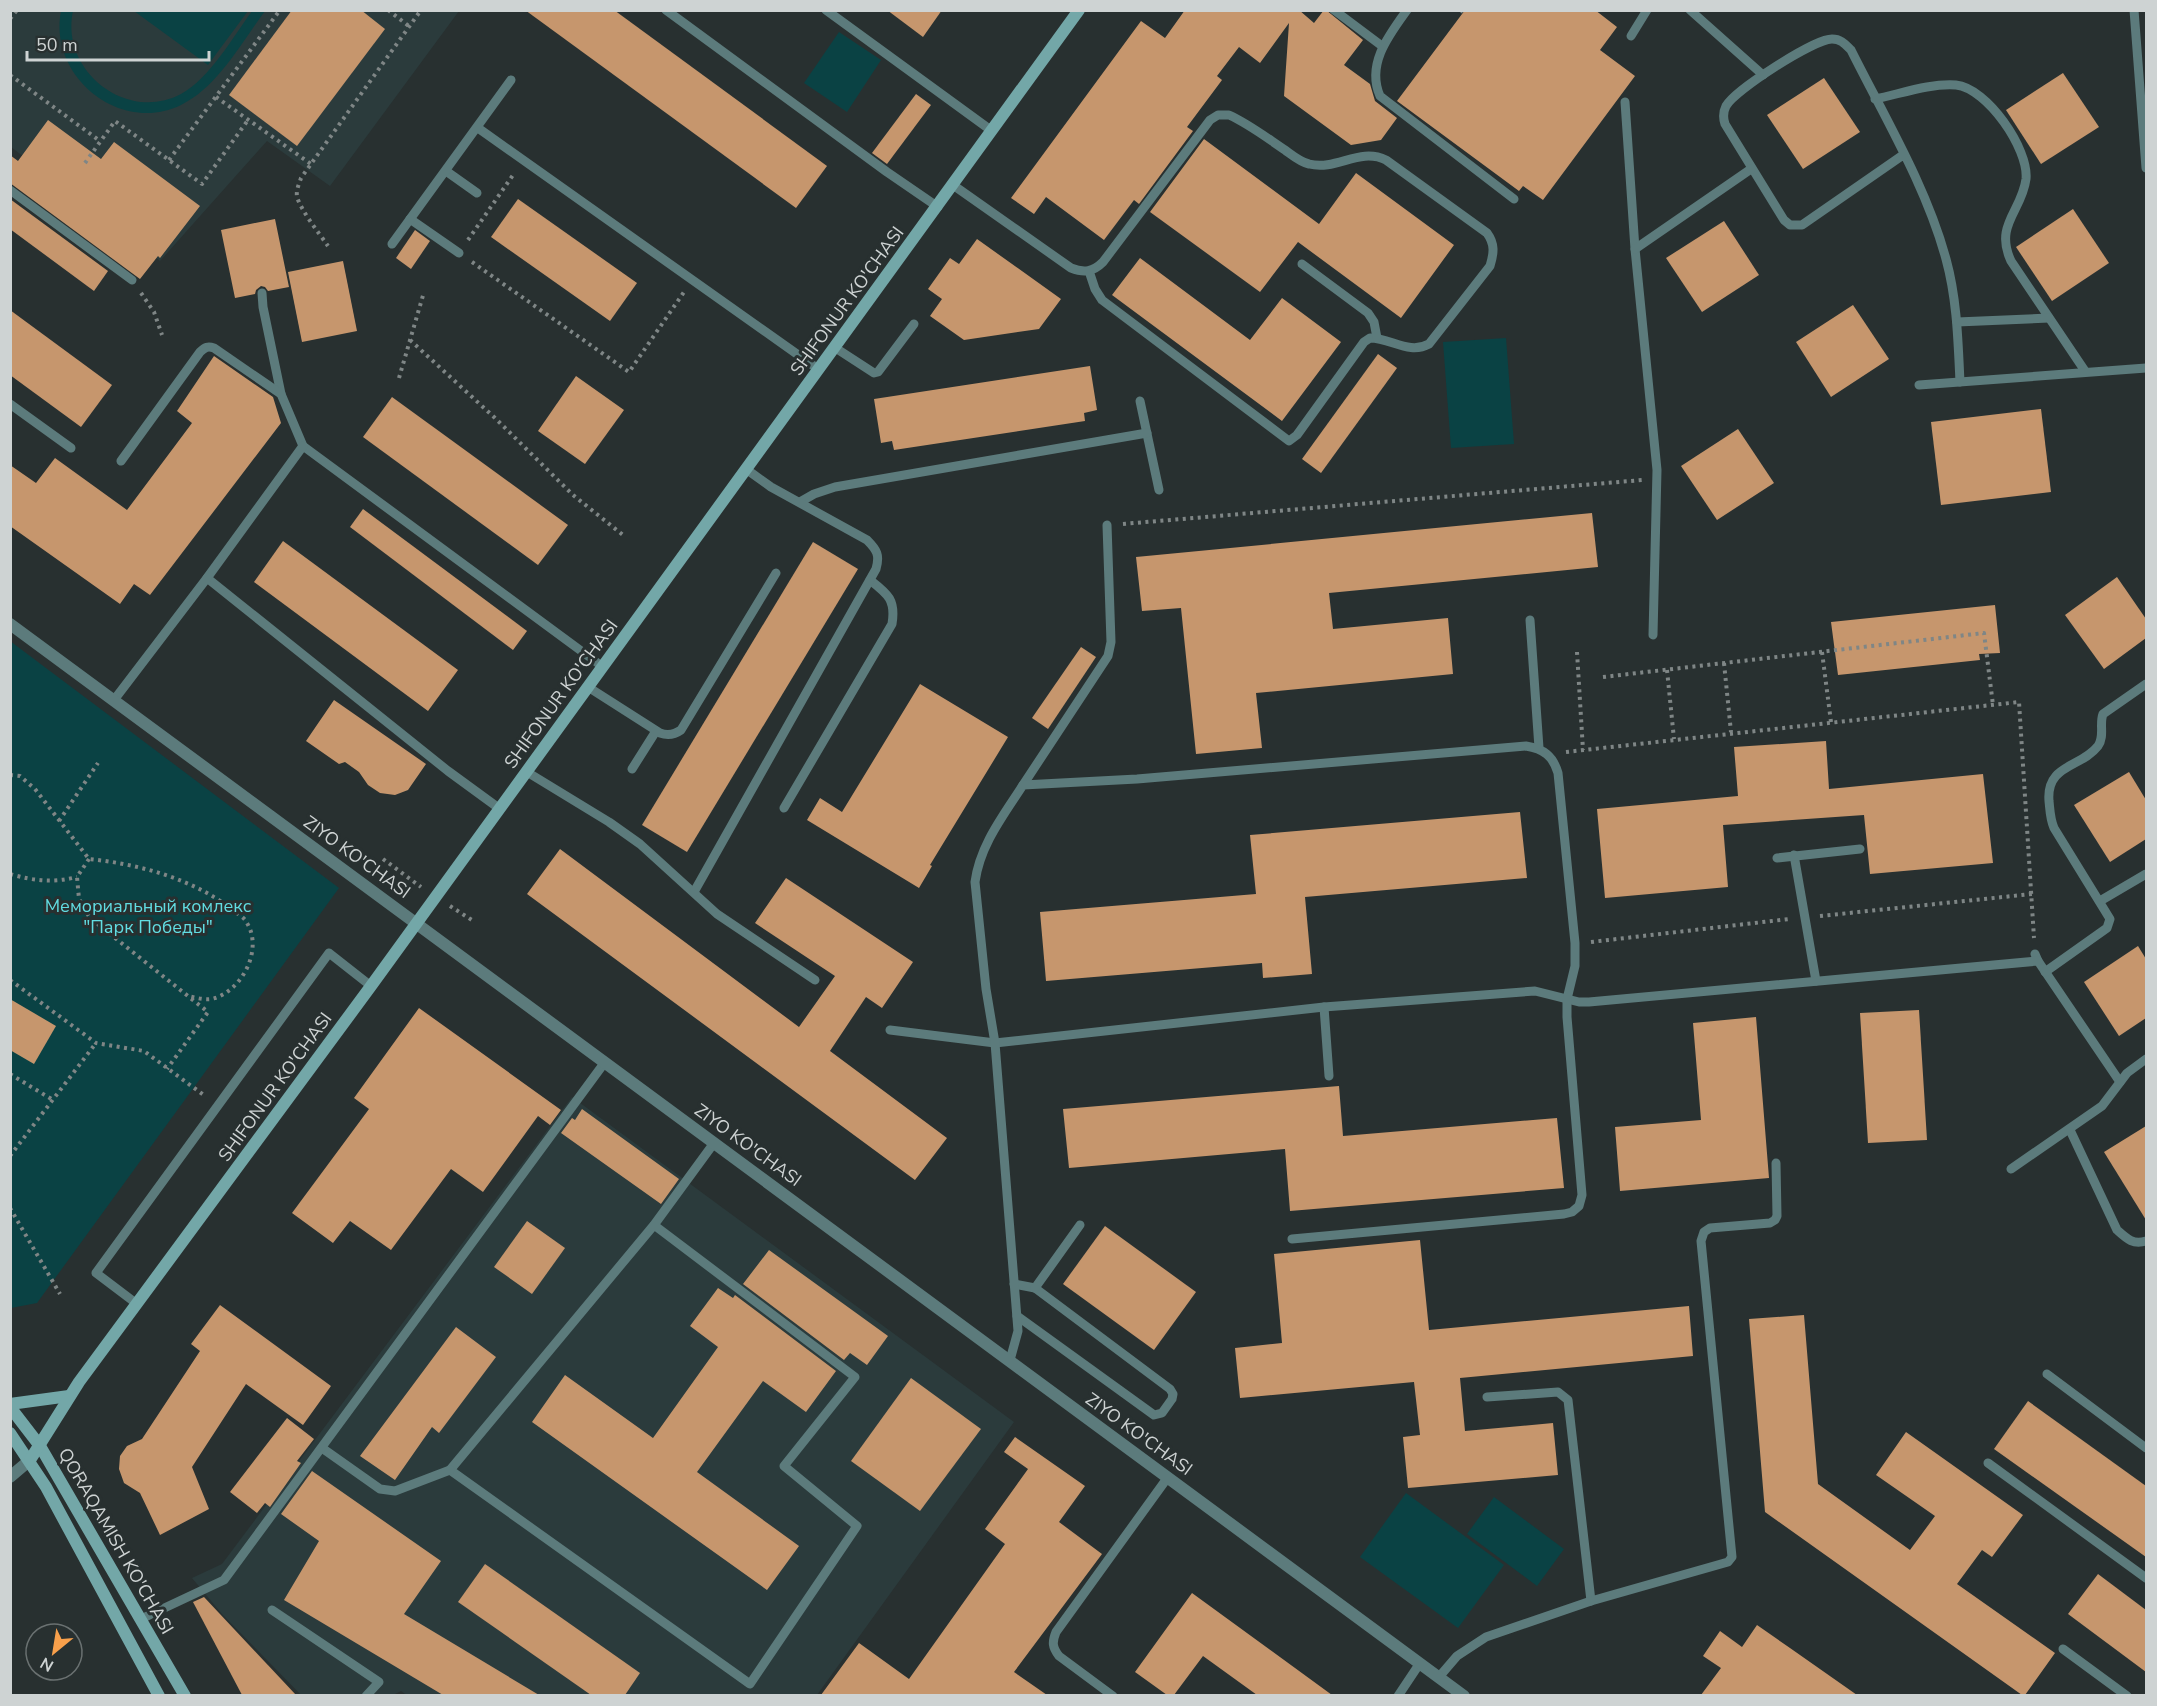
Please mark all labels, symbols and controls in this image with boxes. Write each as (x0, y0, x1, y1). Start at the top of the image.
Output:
scale bar (27, 24, 208, 62)
text: 50 m (36, 33, 78, 57)
street label: SHIFONUR KO'CHASI (785, 222, 909, 380)
street label: SHIFONUR KO'CHASI (499, 615, 623, 773)
street label: ZIYO KO'CHASI (299, 810, 415, 904)
park label: Мемориальный комлекс "Парк Победы" (45, 894, 252, 939)
street label: SHIFONUR KO'CHASI (213, 1008, 337, 1166)
street label: ZIYO KO'CHASI (690, 1098, 806, 1192)
street label: ZIYO KO'CHASI (1081, 1387, 1197, 1481)
street label: QORAQAMISH KO'CHASI (53, 1443, 179, 1639)
north arrow (24, 1622, 84, 1682)
text: N (36, 1652, 58, 1677)

